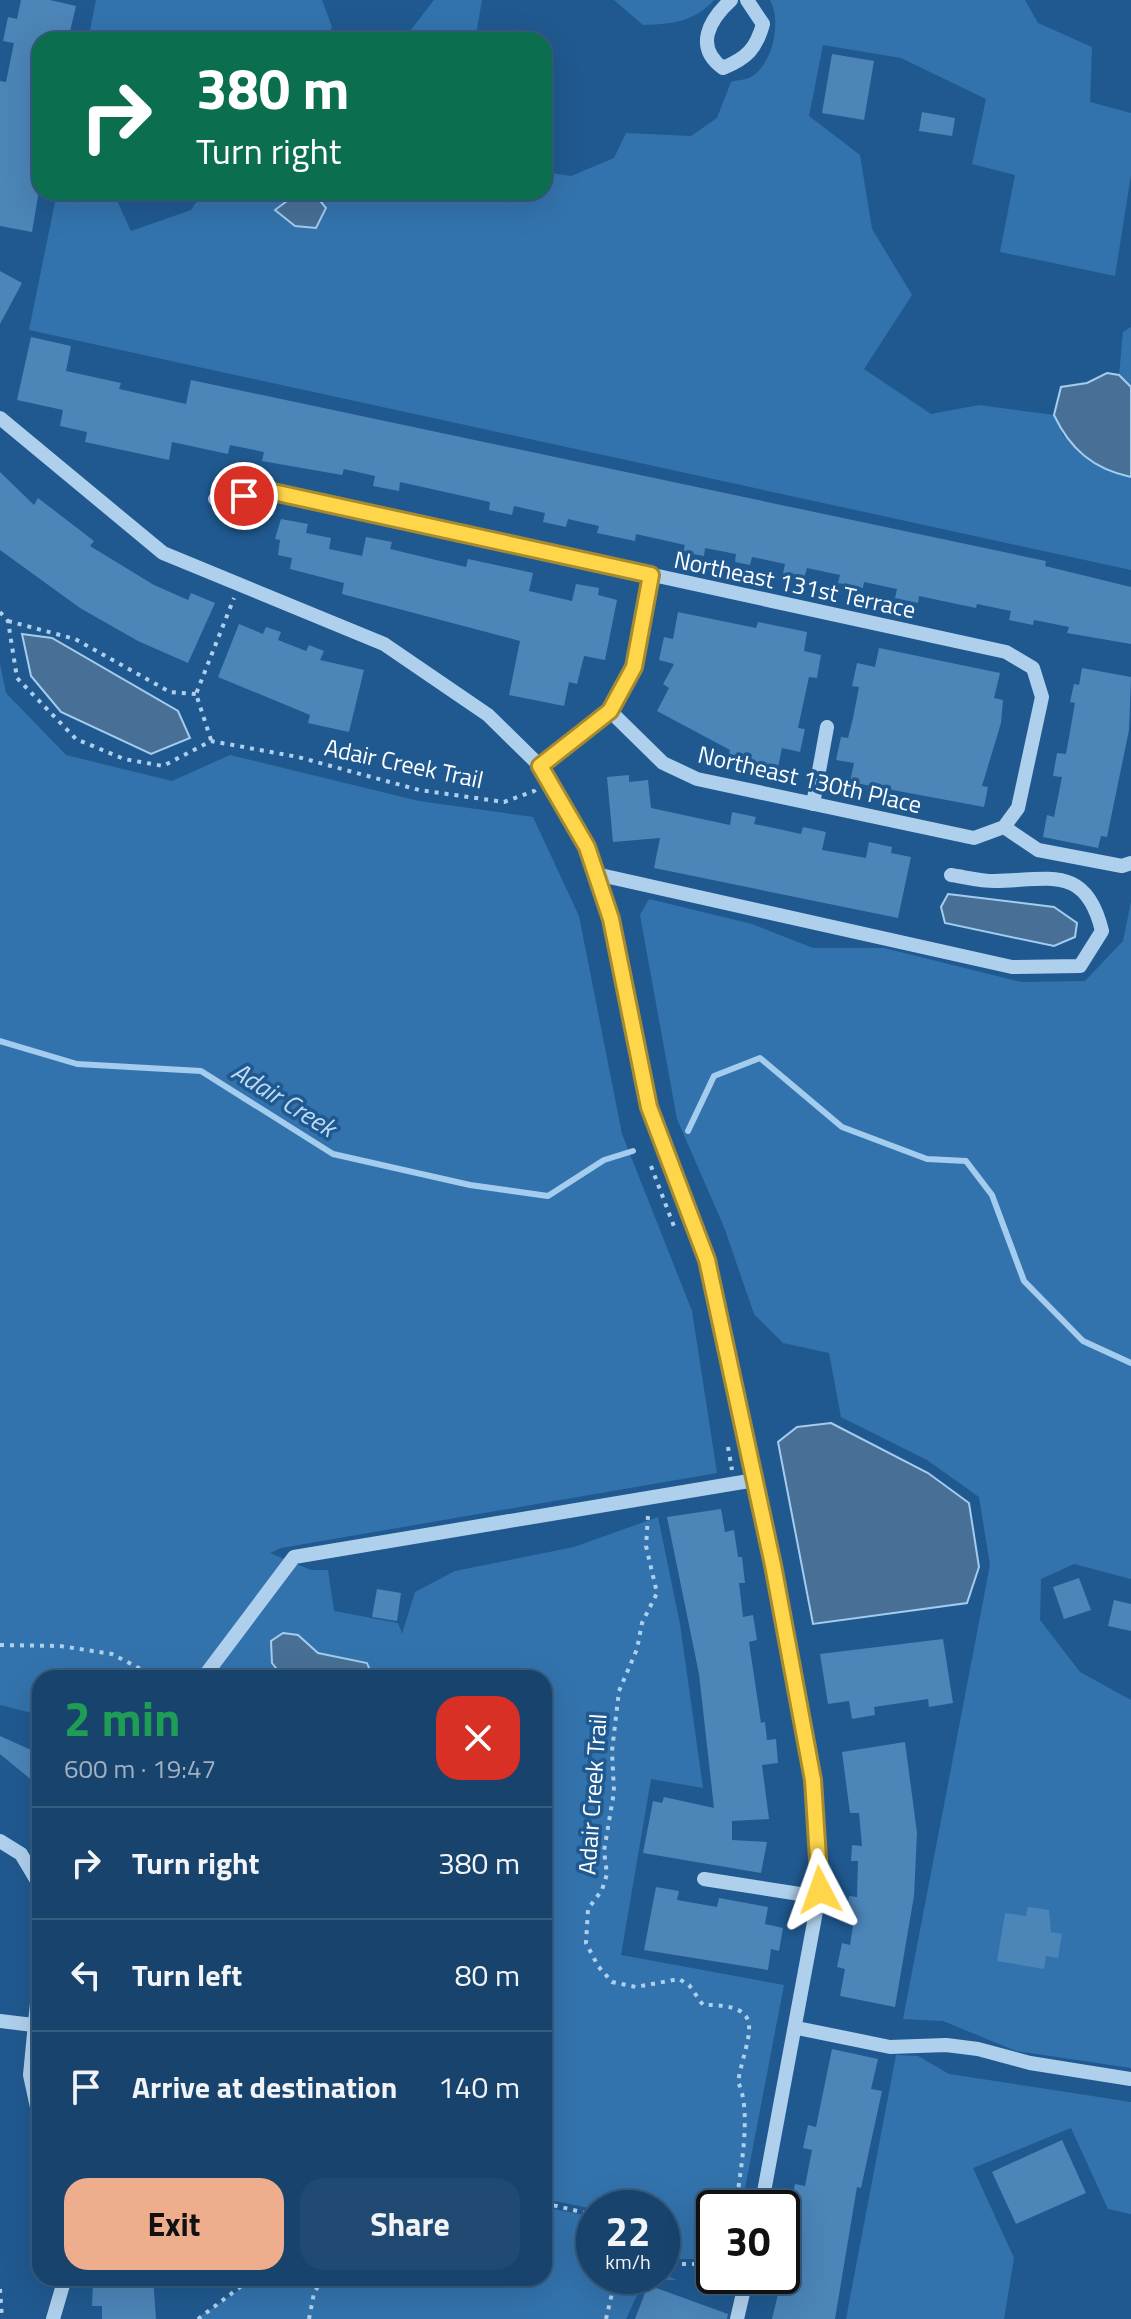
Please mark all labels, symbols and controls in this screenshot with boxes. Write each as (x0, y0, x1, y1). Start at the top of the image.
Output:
text: 380 m (196, 46, 349, 131)
icon: right (64, 64, 168, 168)
text: Turn right (196, 123, 341, 178)
pin (210, 462, 278, 530)
icon: arrive (222, 474, 266, 518)
street label: Northeast 131st Terrace (671, 541, 919, 627)
street label: Adair Creek Trail (321, 729, 487, 797)
street label: Northeast 130th Place (695, 736, 925, 822)
water label: Adair Creek (224, 1052, 346, 1148)
text: 2 min (64, 1682, 181, 1755)
button: close (436, 1696, 520, 1780)
street label: Adair Creek Trail (568, 1712, 616, 1876)
text: 600 m · 19:47 (64, 1749, 216, 1788)
text: Turn right (132, 1840, 260, 1886)
text: 380 m (438, 1840, 520, 1886)
icon: right (64, 1841, 108, 1885)
position arrow (778, 1848, 862, 1932)
text: Turn left (132, 1952, 242, 1998)
text: 80 m (455, 1952, 520, 1998)
icon: left (64, 1953, 108, 1997)
text: Arrive at destination (132, 2064, 397, 2110)
text: 140 m (438, 2064, 520, 2110)
icon: arrive (64, 2065, 108, 2109)
button: Exit (64, 2178, 284, 2270)
button: Share (300, 2178, 520, 2270)
speed limit sign: 30 (696, 2190, 800, 2294)
text: 22 (606, 2201, 650, 2262)
text: km/h (605, 2246, 651, 2277)

